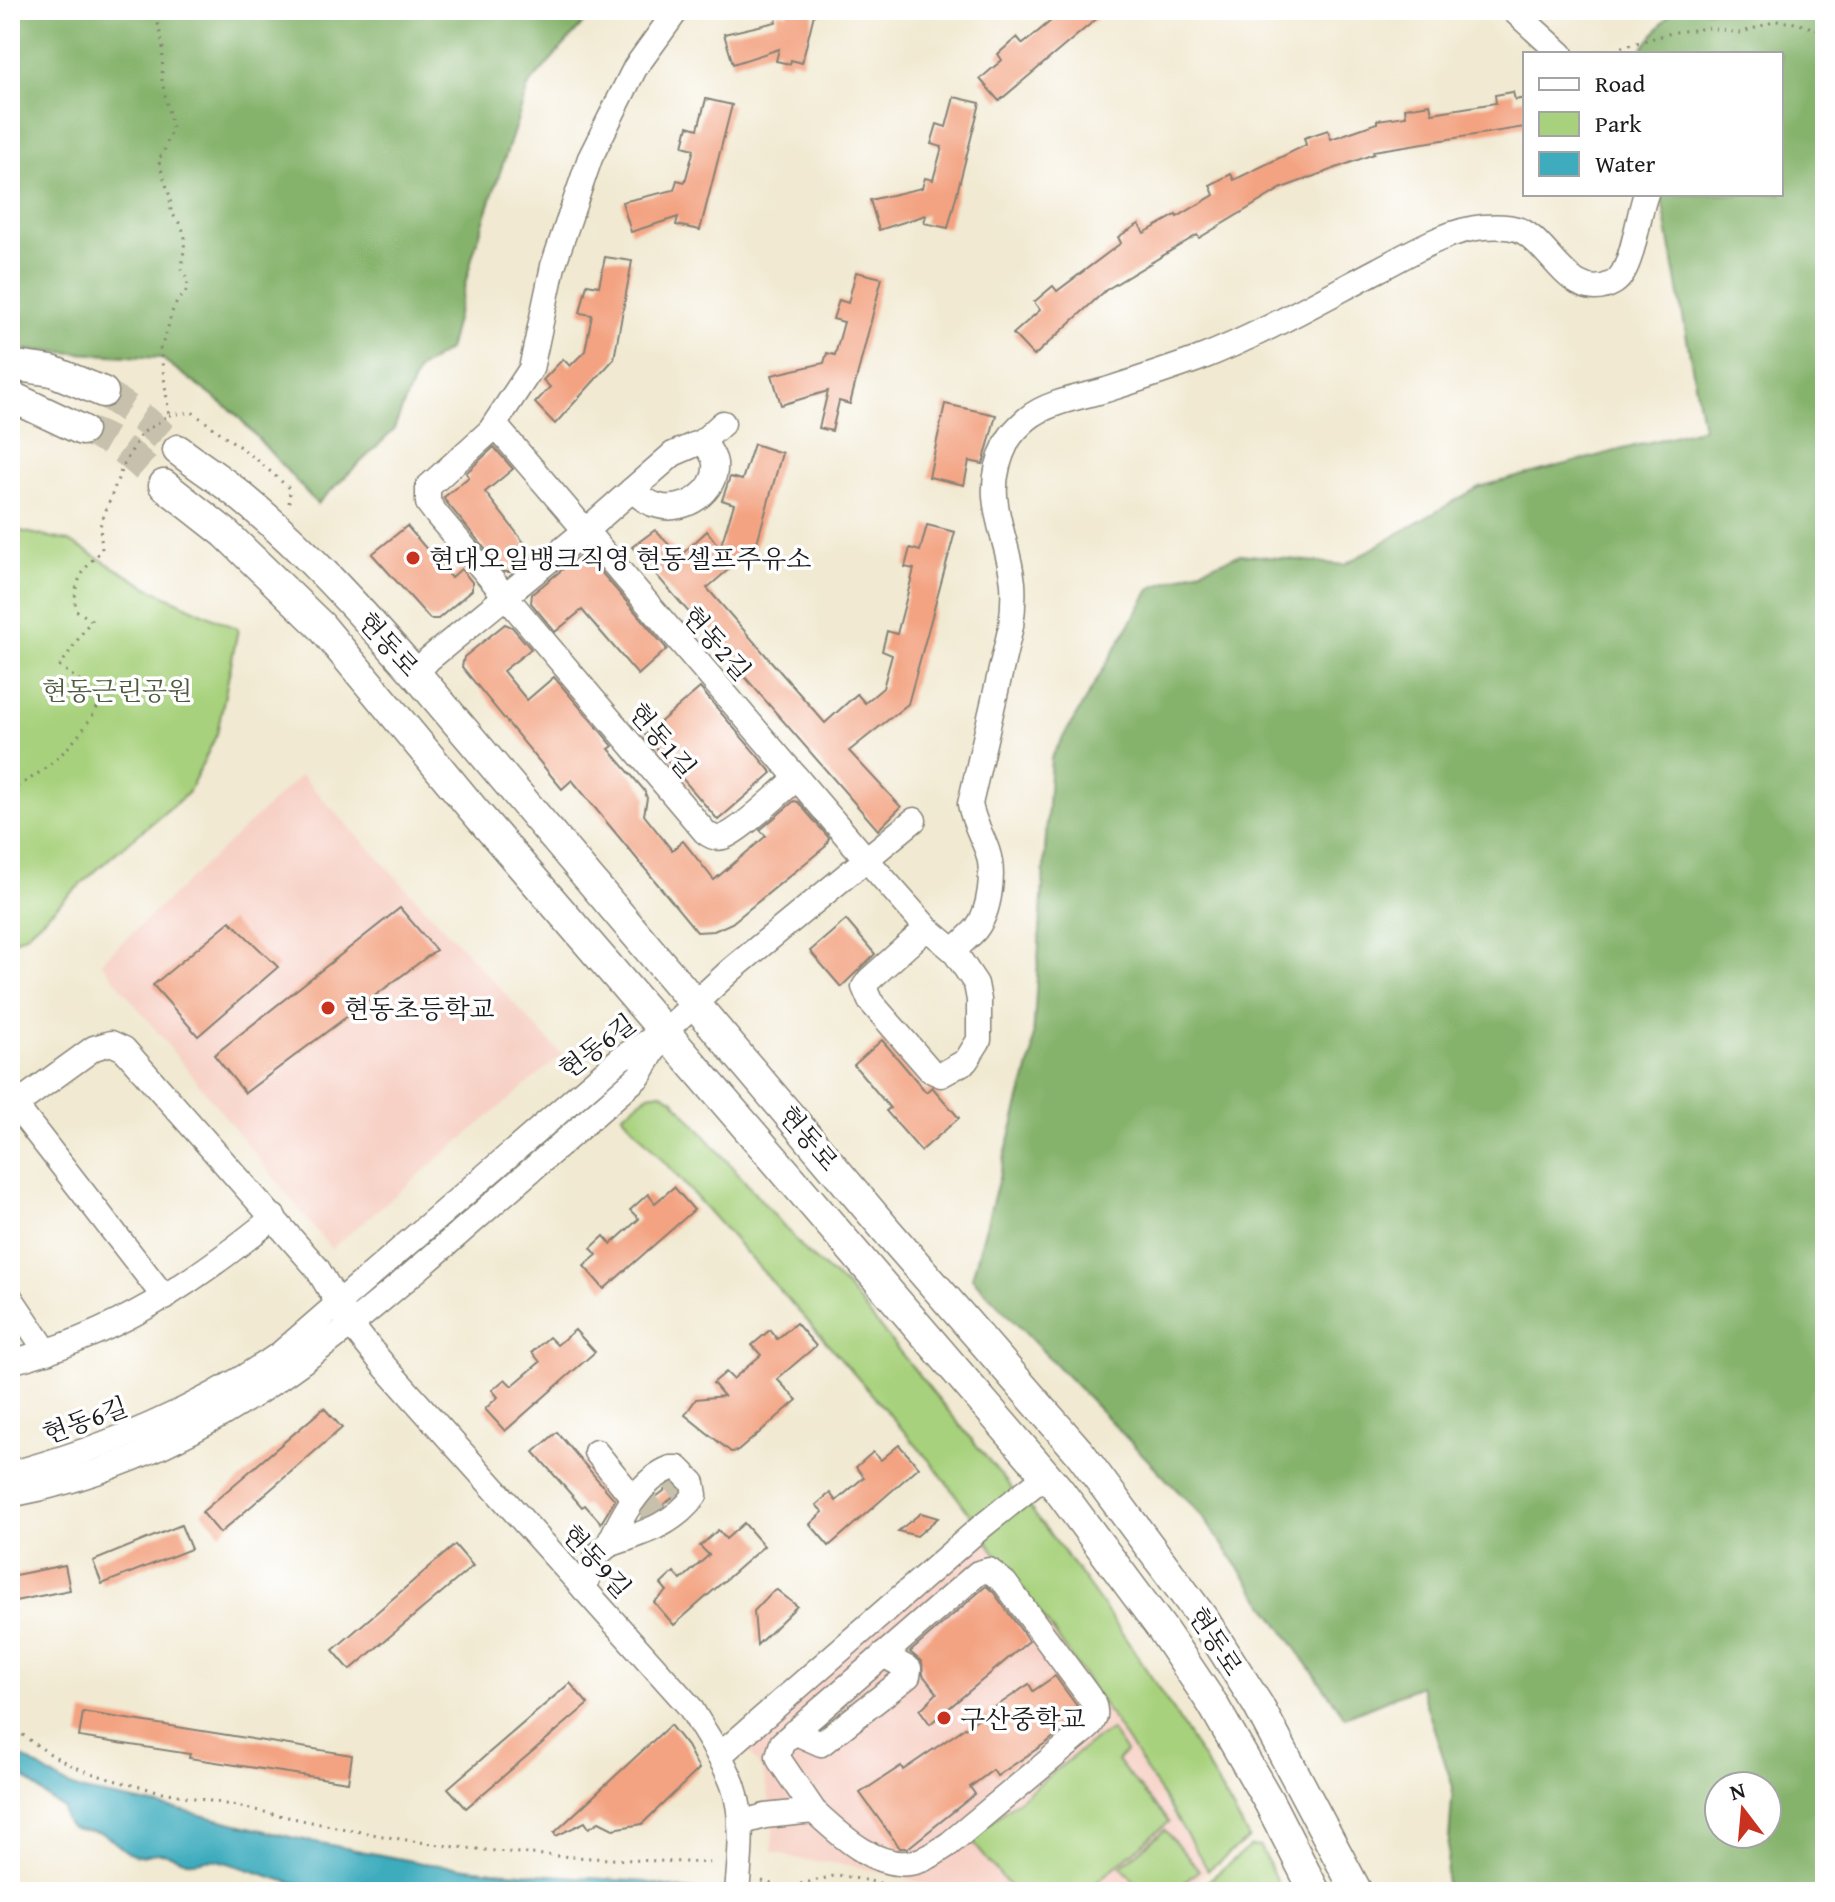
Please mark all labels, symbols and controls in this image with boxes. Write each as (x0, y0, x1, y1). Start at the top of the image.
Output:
legend (1523, 52, 1783, 196)
text: Road (1595, 66, 1645, 101)
text: Park (1595, 106, 1642, 141)
text: Water (1595, 146, 1656, 181)
place label: 현대오일뱅크직영 현동셀프주유소 (429, 539, 811, 578)
marker: 현대오일뱅크직영 현동셀프주유소 (404, 549, 422, 567)
street label: 현동2길 (673, 597, 761, 689)
street label: 현동로 (349, 603, 429, 685)
park label: 현동근린공원 (42, 671, 192, 710)
street label: 현동1길 (620, 694, 706, 786)
place label: 현동초등학교 (344, 989, 495, 1028)
marker: 현동초등학교 (319, 999, 337, 1017)
street label: 현동6길 (550, 1004, 644, 1088)
street label: 현동로 (770, 1097, 848, 1179)
street label: 현동6길 (37, 1387, 133, 1453)
street label: 현동9길 (553, 1515, 641, 1607)
street label: 현동로 (1179, 1599, 1253, 1683)
place label: 구산중학교 (960, 1699, 1086, 1738)
marker: 구산중학교 (935, 1709, 953, 1727)
north arrow (1703, 1770, 1783, 1850)
text: N (1726, 1773, 1749, 1808)

